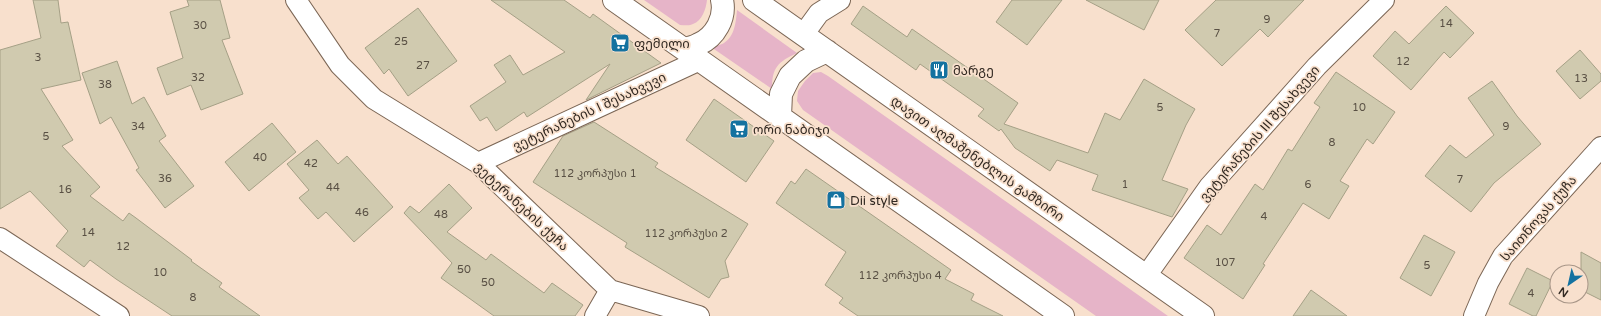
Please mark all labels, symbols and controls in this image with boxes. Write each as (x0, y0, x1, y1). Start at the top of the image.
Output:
house number: 9 (1264, 13, 1271, 26)
house number: 14 (1439, 17, 1453, 30)
house number: 30 (193, 19, 207, 32)
house number: 7 (1214, 27, 1221, 40)
supermarket icon: ფემილი (609, 32, 631, 54)
house number: 25 (394, 35, 408, 48)
place label: ფემილი (634, 36, 690, 52)
house number: 3 (35, 51, 42, 64)
house number: 12 (1396, 55, 1410, 68)
house number: 27 (416, 59, 430, 72)
restaurant icon: მარგე (928, 59, 950, 81)
street label: ვეტერანების III შესახვევი (1196, 62, 1323, 205)
place label: მარგე (953, 63, 994, 79)
street label: ვეტერანების I შესახვევი (510, 69, 669, 155)
house number: 32 (191, 71, 205, 84)
house number: 13 (1574, 72, 1588, 85)
house number: 38 (98, 78, 112, 91)
street label: დავით აღმაშენებლის გამზირი (888, 93, 1067, 225)
house number: 5 (1157, 101, 1164, 114)
house number: 10 (1352, 101, 1366, 114)
supermarket icon: ორი ნაბიჯი (728, 118, 750, 140)
house number: 34 (131, 120, 145, 133)
house number: 9 (1503, 120, 1510, 133)
place label: ორი ნაბიჯი (753, 122, 830, 138)
house number: 5 (43, 130, 50, 143)
house number: 8 (1329, 136, 1336, 149)
house number: 40 (253, 151, 267, 164)
house number: 42 (304, 157, 318, 170)
street label: ვეტერანების ქუჩა (471, 159, 572, 254)
house number: 112 კორპუსი 1 (553, 167, 637, 180)
house number: 36 (158, 172, 172, 185)
house number: 7 (1457, 173, 1464, 186)
street label: საითნოვას ქუჩა (1497, 173, 1580, 265)
house number: 1 (1122, 178, 1128, 191)
house number: 6 (1305, 178, 1312, 191)
house number: 44 (326, 181, 340, 194)
house number: 16 (58, 183, 72, 196)
shop icon: Dii style (825, 189, 847, 211)
place label: Dii style (850, 193, 898, 209)
house number: 46 (355, 206, 369, 219)
house number: 48 (434, 208, 448, 221)
house number: 4 (1261, 210, 1268, 223)
house number: 14 (81, 226, 95, 239)
house number: 112 კორპუსი 2 (644, 227, 728, 240)
house number: 12 (116, 240, 130, 253)
house number: 107 (1215, 256, 1235, 269)
house number: 5 (1424, 259, 1431, 272)
house number: 50 (457, 263, 471, 276)
north arrow (1549, 264, 1589, 304)
house number: 10 (153, 266, 167, 279)
house number: 112 კორპუსი 4 (858, 269, 942, 282)
house number: 50 (481, 276, 495, 289)
text: N (1556, 284, 1571, 300)
house number: 4 (1528, 287, 1535, 300)
house number: 8 (190, 291, 197, 304)

